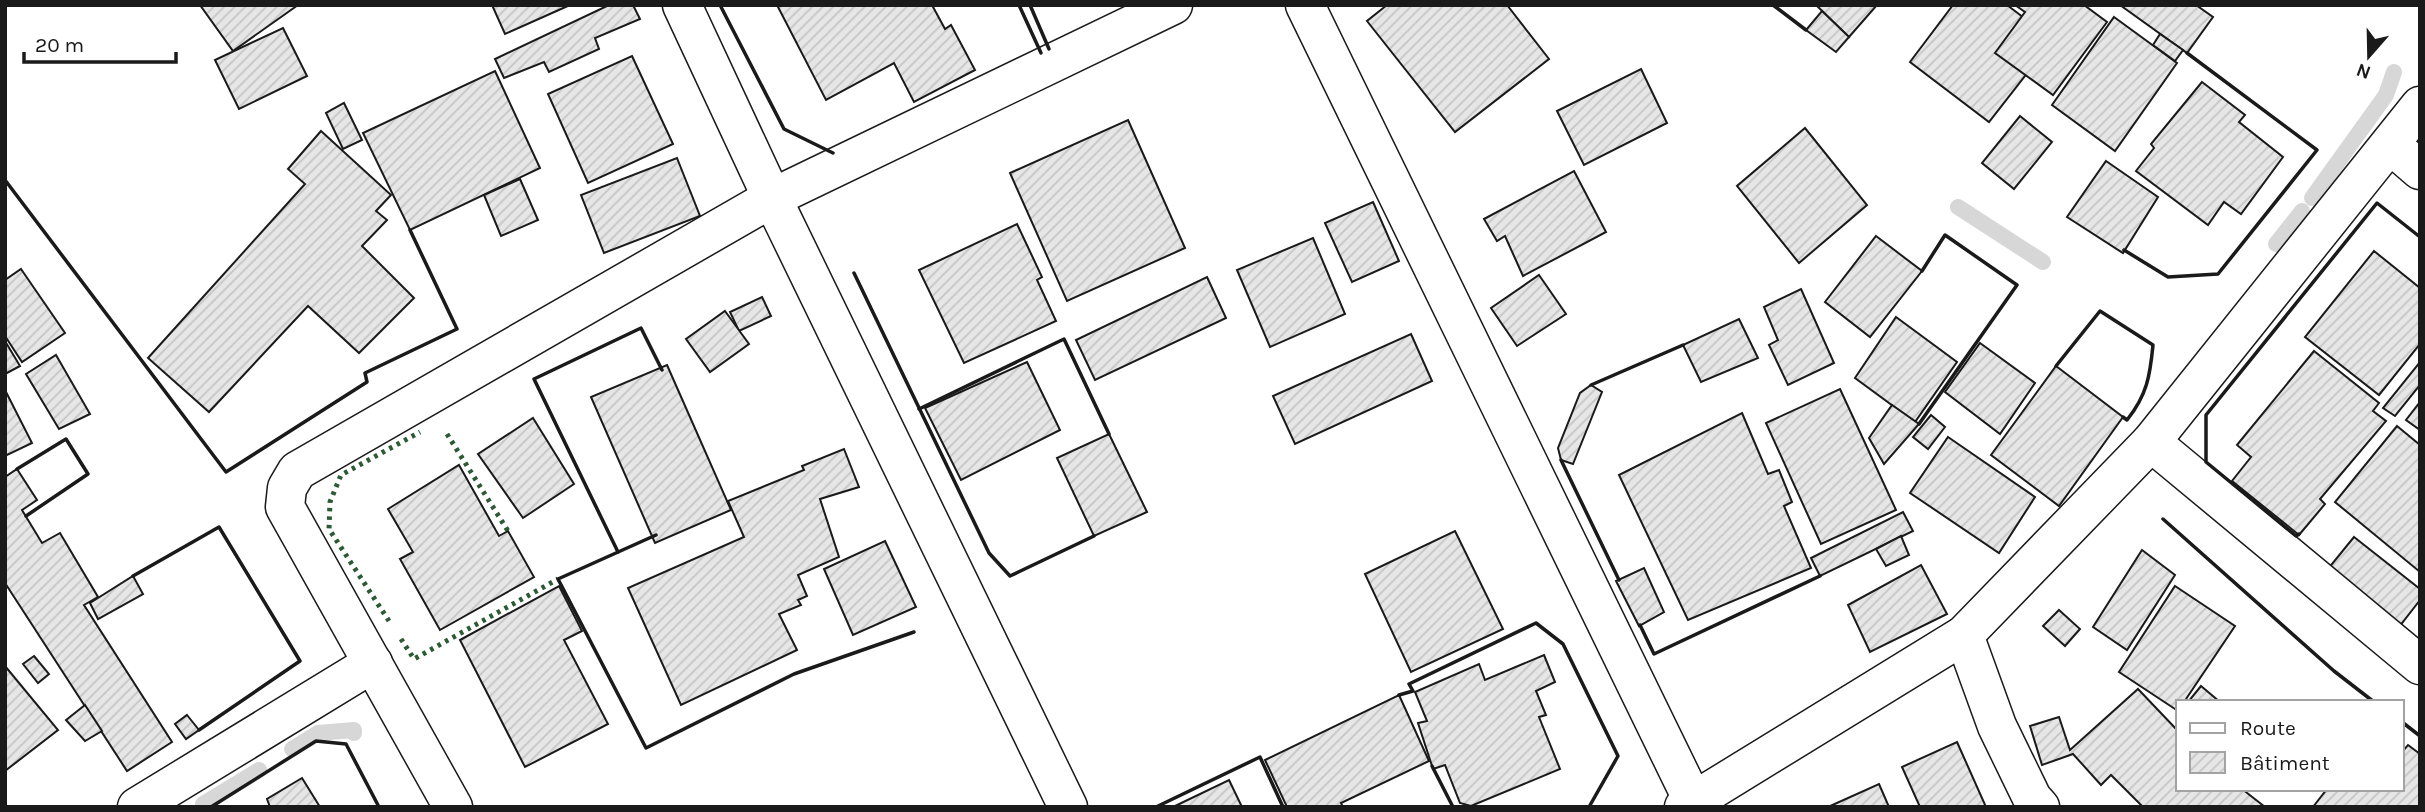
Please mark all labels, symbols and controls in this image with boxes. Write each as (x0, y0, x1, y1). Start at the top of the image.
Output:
scale bar (24, 21, 177, 65)
north arrow (2334, 21, 2404, 91)
text: 20 m (35, 33, 84, 57)
text: N (2353, 58, 2374, 84)
legend (2176, 700, 2404, 791)
text: Route (2240, 716, 2296, 740)
text: Bâtiment (2240, 751, 2330, 775)

